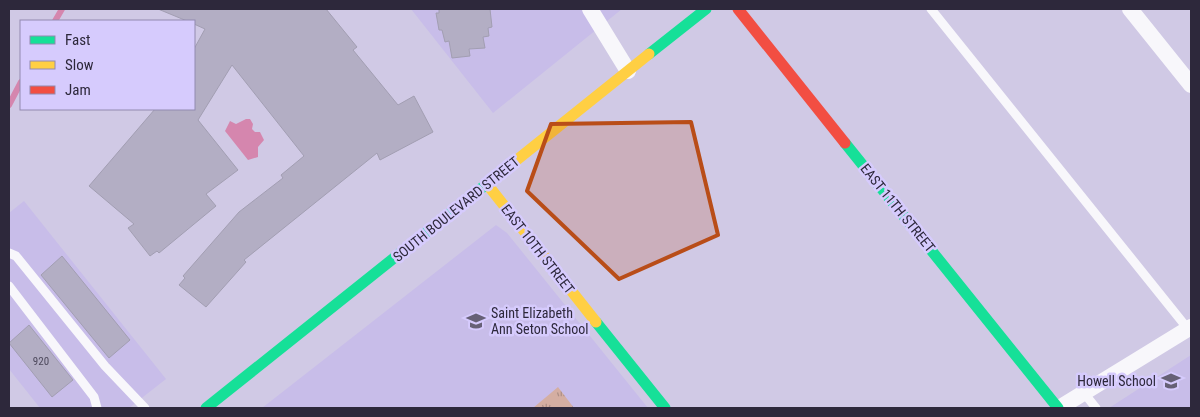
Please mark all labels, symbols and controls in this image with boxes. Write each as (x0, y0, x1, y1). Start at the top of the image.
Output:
legend (20, 20, 195, 110)
text: Fast (65, 31, 90, 49)
text: Slow (65, 56, 94, 74)
text: Jam (65, 81, 91, 99)
street label: SOUTH BOULEVARD STREET (390, 153, 522, 265)
street label: EAST 11TH STREET (858, 161, 938, 255)
street label: EAST 10TH STREET (498, 201, 578, 297)
place label: Saint Elizabeth Ann Seton School (491, 305, 588, 337)
school or university icon: Saint Elizabeth Ann Seton School (465, 310, 487, 332)
house number: 920 (33, 355, 49, 368)
school or university icon: Howell School (1160, 370, 1182, 392)
place label: Howell School (1077, 373, 1156, 389)

